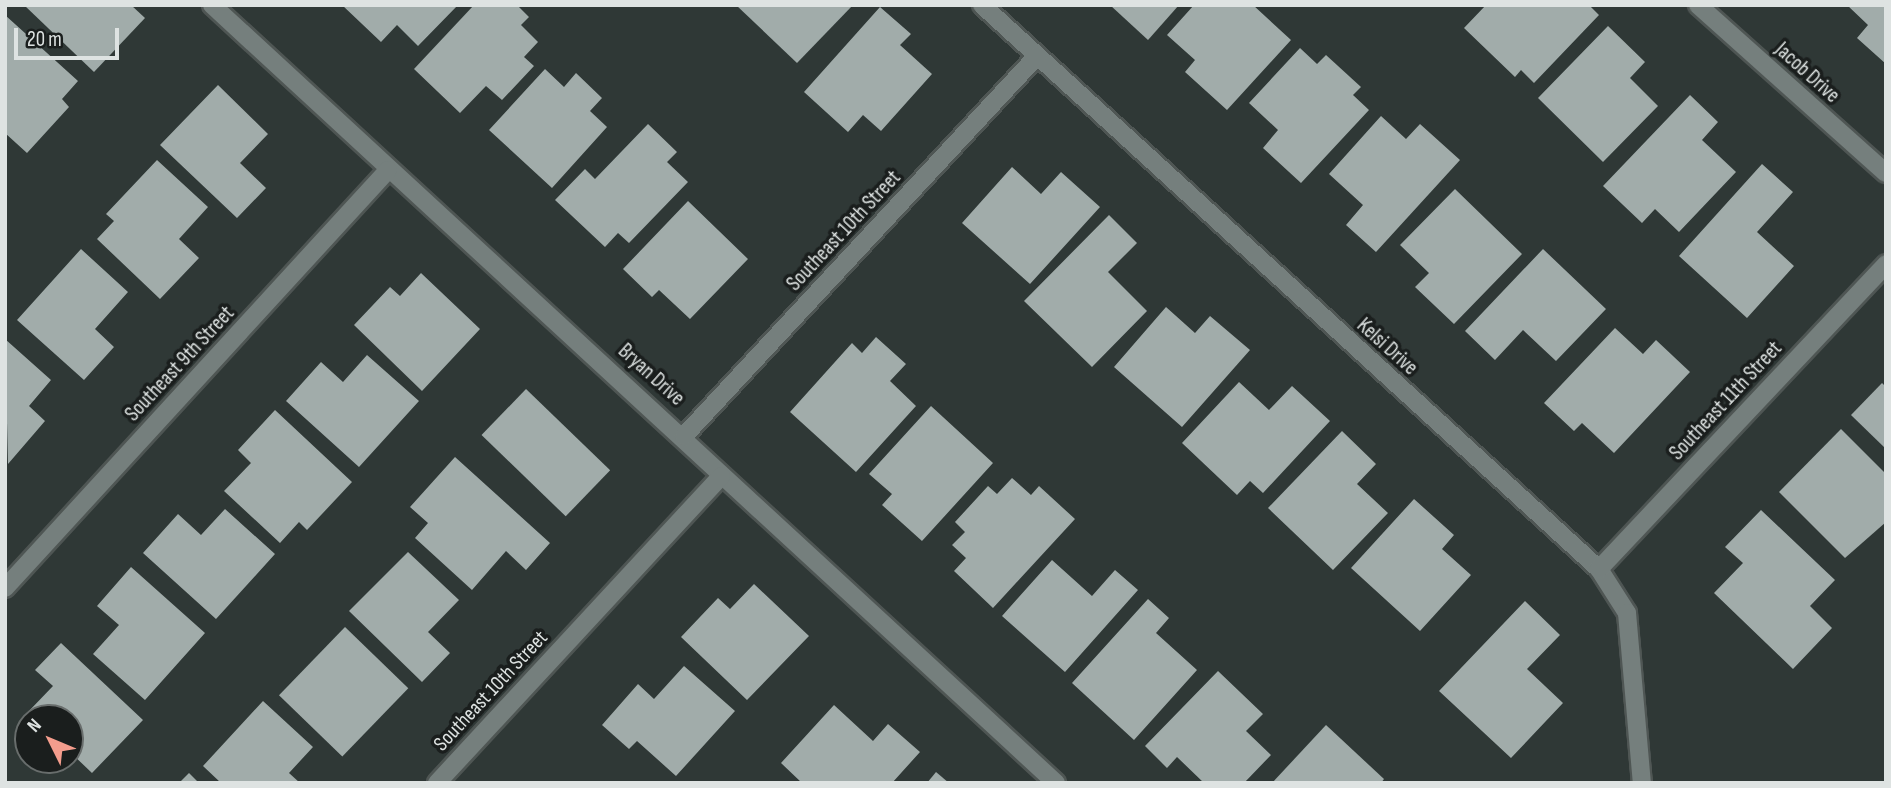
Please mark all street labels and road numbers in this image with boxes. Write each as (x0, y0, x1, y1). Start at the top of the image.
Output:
street label: Jacob Drive (1770, 37, 1844, 109)
street label: Southeast 10th Street (782, 166, 906, 296)
street label: Southeast 9th Street (120, 301, 240, 427)
street label: Kelsi Drive (1351, 313, 1423, 381)
street label: Southeast 11th Street (1665, 336, 1787, 466)
street label: Bryan Drive (613, 339, 689, 411)
street label: Southeast 10th Street (429, 626, 553, 756)

